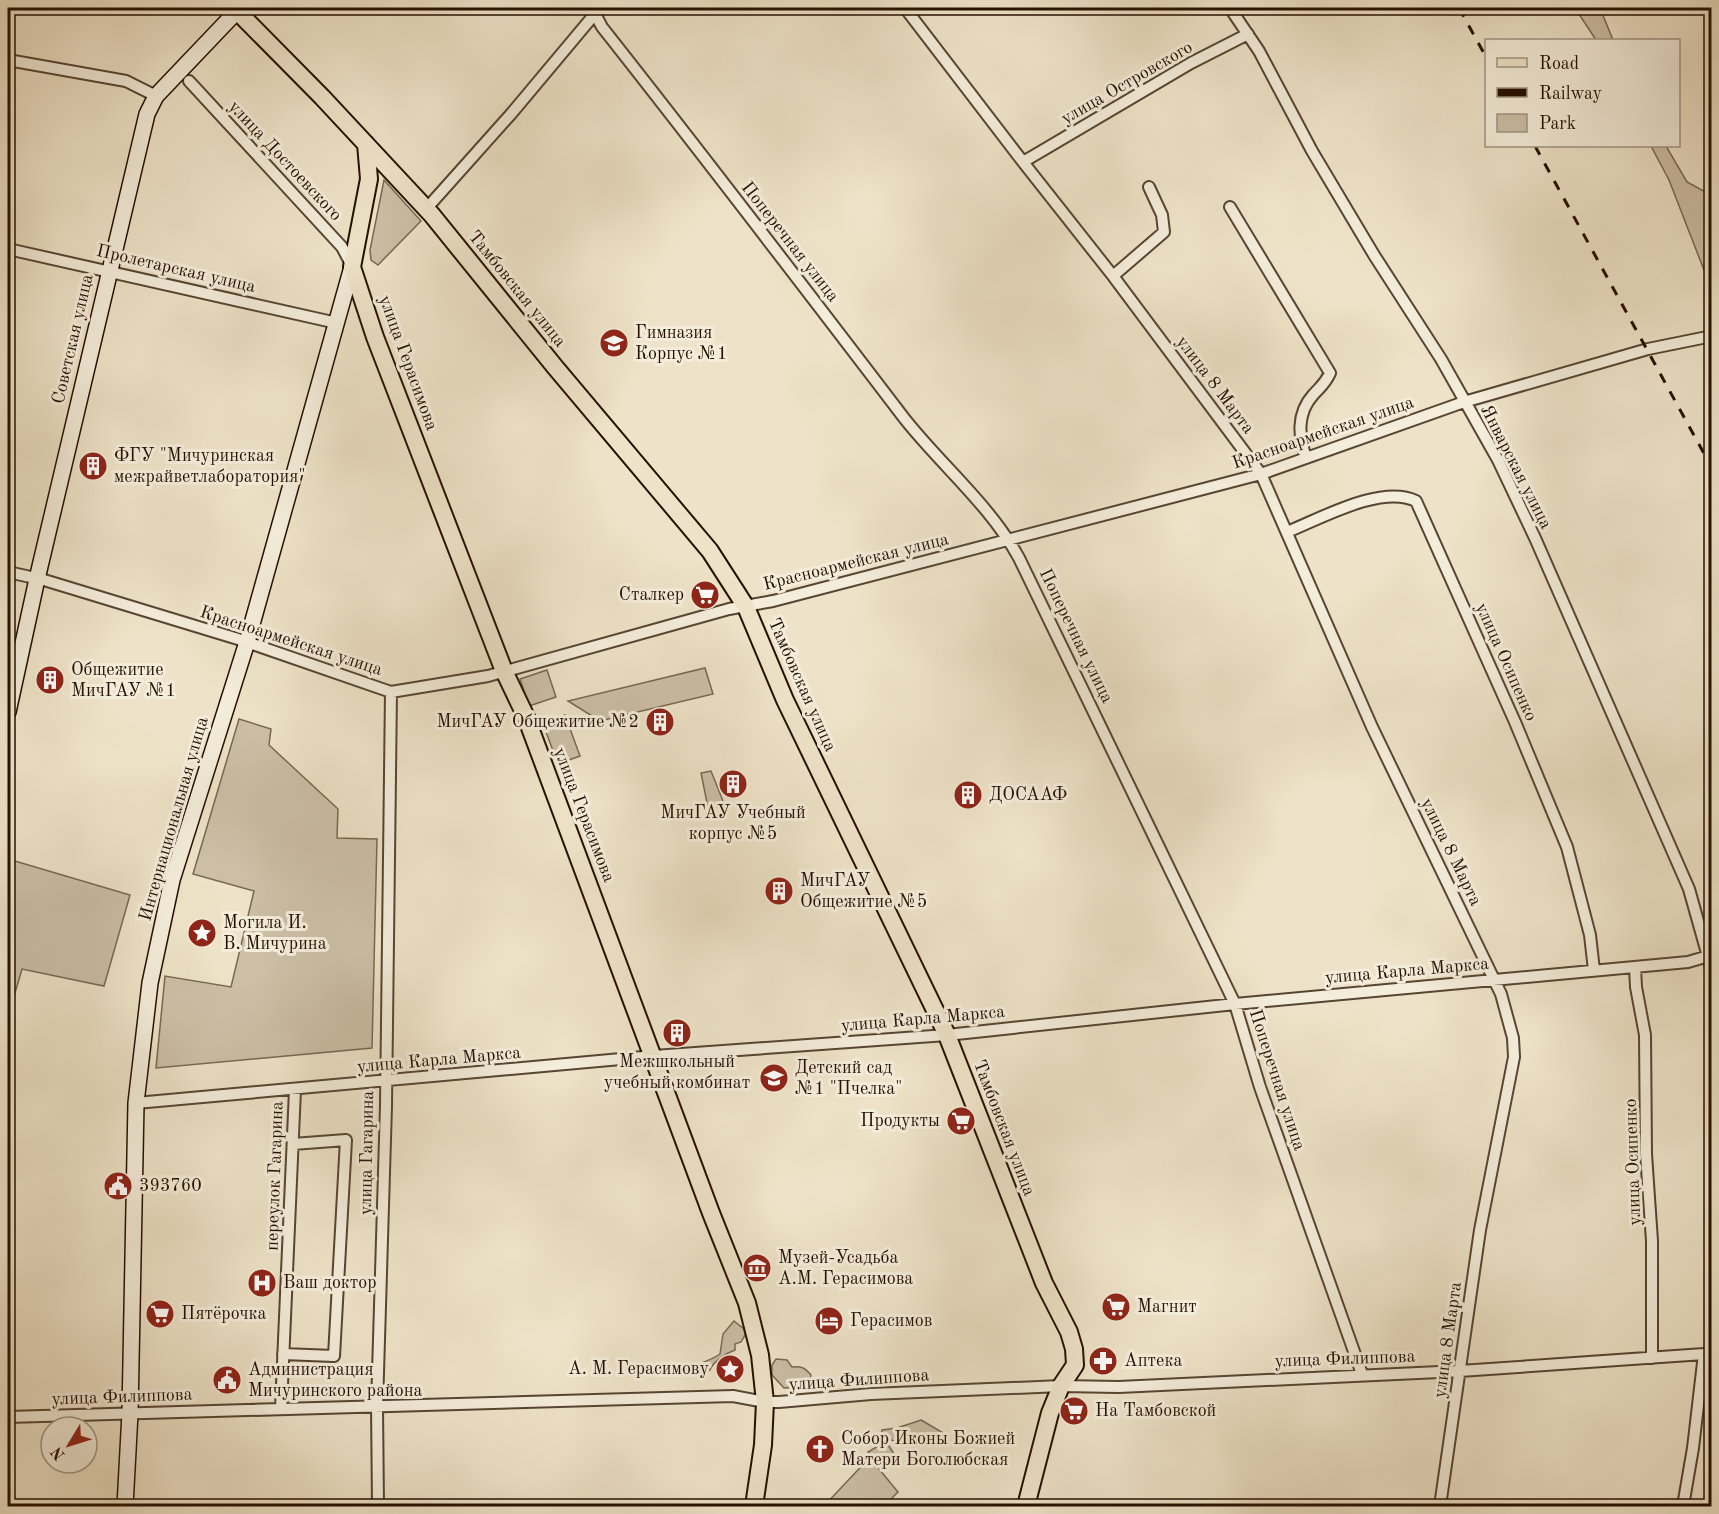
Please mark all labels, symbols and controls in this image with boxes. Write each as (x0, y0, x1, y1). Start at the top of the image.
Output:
street label: улица Островского (1058, 38, 1196, 128)
legend (1485, 39, 1680, 147)
text: Road (1539, 55, 1579, 73)
text: Railway (1539, 85, 1602, 103)
street label: улица Достоевского (225, 97, 345, 225)
text: Park (1539, 115, 1576, 133)
street label: Поперечная улица (738, 179, 842, 306)
street label: Тамбовская улица (465, 227, 569, 351)
street label: Пролетарская улица (95, 242, 257, 296)
street label: Советская улица (49, 272, 97, 406)
street label: улица Герасимова (375, 293, 441, 433)
place label: Гимназия Корпус №1 (635, 324, 727, 363)
school or university icon: Гимназия Корпус №1 (598, 327, 630, 359)
street label: улица 8 Марта (1173, 333, 1258, 437)
street label: Красноармейская улица (1230, 393, 1416, 473)
street label: Январская улица (1477, 402, 1555, 532)
place label: ФГУ "Мичуринская межрайветлаборатория" (114, 447, 306, 486)
building icon: ФГУ "Мичуринская межрайветлаборатория" (77, 450, 109, 482)
street label: Красноармейская улица (761, 530, 951, 594)
street label: Поперечная улица (1036, 566, 1116, 706)
supermarket icon: Сталкер (689, 579, 721, 611)
place label: Сталкер (619, 586, 684, 604)
street label: улица Осипенко (1472, 600, 1540, 724)
street label: Красноармейская улица (198, 603, 385, 679)
street label: Тамбовская улица (765, 616, 840, 754)
place label: Общежитие МичГАУ №1 (71, 661, 176, 700)
building icon: Общежитие МичГАУ №1 (34, 664, 66, 696)
building icon: МичГАУ Общежитие №2 (644, 706, 676, 738)
place label: МичГАУ Общежитие №2 (436, 713, 639, 731)
street label: Интернациональная улица (136, 715, 212, 923)
street label: улица Герасимова (550, 745, 618, 885)
building icon: МичГАУ Учебный корпус №5 (717, 768, 749, 800)
building icon: ДОСААФ (952, 779, 984, 811)
place label: ДОСААФ (989, 786, 1067, 804)
street label: улица 8 Марта (1417, 795, 1485, 909)
place label: МичГАУ Учебный корпус №5 (660, 804, 806, 843)
place label: МичГАУ Общежитие №5 (800, 872, 927, 911)
building icon: МичГАУ Общежитие №5 (763, 875, 795, 907)
place label: Могила И. В. Мичурина (223, 914, 327, 953)
place icon: Могила И. В. Мичурина (186, 917, 218, 949)
street label: улица Карла Маркса (1324, 955, 1490, 987)
street label: улица Карла Маркса (840, 1003, 1006, 1035)
street label: Поперечная улица (1246, 1007, 1308, 1153)
building icon: Межшкольный учебный комбинат (661, 1017, 693, 1049)
street label: улица Карла Маркса (356, 1044, 522, 1076)
place label: Межшкольный учебный комбинат (604, 1053, 750, 1092)
street label: Тамбовская улица (970, 1058, 1038, 1198)
place label: Детский сад №1 "Пчелка" (795, 1059, 902, 1098)
school or university icon: Детский сад №1 "Пчелка" (758, 1062, 790, 1094)
street label: улица Гагарина (357, 1090, 377, 1215)
street label: улица Осипенко (1622, 1098, 1644, 1226)
street label: переулок Гагарина (263, 1101, 287, 1251)
supermarket icon: Продукты (945, 1105, 977, 1137)
place label: Продукты (860, 1112, 940, 1130)
public building icon: 393760 (102, 1170, 134, 1202)
place label: 393760 (139, 1177, 202, 1195)
place label: Музей-Усадьба А.М. Герасимова (778, 1249, 913, 1288)
museum icon: Музей-Усадьба А.М. Герасимова (741, 1252, 773, 1284)
hospital icon: Ваш доктор (246, 1267, 278, 1299)
place label: Ваш доктор (283, 1274, 377, 1292)
street label: улица 8 Марта (1431, 1281, 1465, 1399)
supermarket icon: Магнит (1100, 1291, 1132, 1323)
supermarket icon: Пятёрочка (144, 1298, 176, 1330)
place label: Магнит (1137, 1298, 1197, 1316)
place label: Пятёрочка (181, 1305, 267, 1323)
hotel icon: Герасимов (813, 1305, 845, 1337)
place label: Герасимов (850, 1312, 932, 1330)
pharmacy icon: Аптека (1087, 1345, 1119, 1377)
street label: улица Филиппова (1274, 1348, 1416, 1370)
place label: Аптека (1124, 1352, 1182, 1370)
place icon: А. М. Герасимову (714, 1353, 746, 1385)
place label: А. М. Герасимову (568, 1360, 709, 1378)
place label: Администрация Мичуринского района (248, 1361, 423, 1400)
public building icon: Администрация Мичуринского района (211, 1364, 243, 1396)
street label: улица Филиппова (788, 1366, 930, 1394)
street label: улица Филиппова (51, 1386, 193, 1408)
supermarket icon: На Тамбовской (1058, 1395, 1090, 1427)
place label: На Тамбовской (1095, 1402, 1216, 1420)
north arrow (39, 1415, 99, 1475)
place label: Собор Иконы Божией Матери Боголюбская (841, 1430, 1015, 1469)
church icon: Собор Иконы Божией Матери Боголюбская (804, 1433, 836, 1465)
text: N (48, 1443, 69, 1463)

